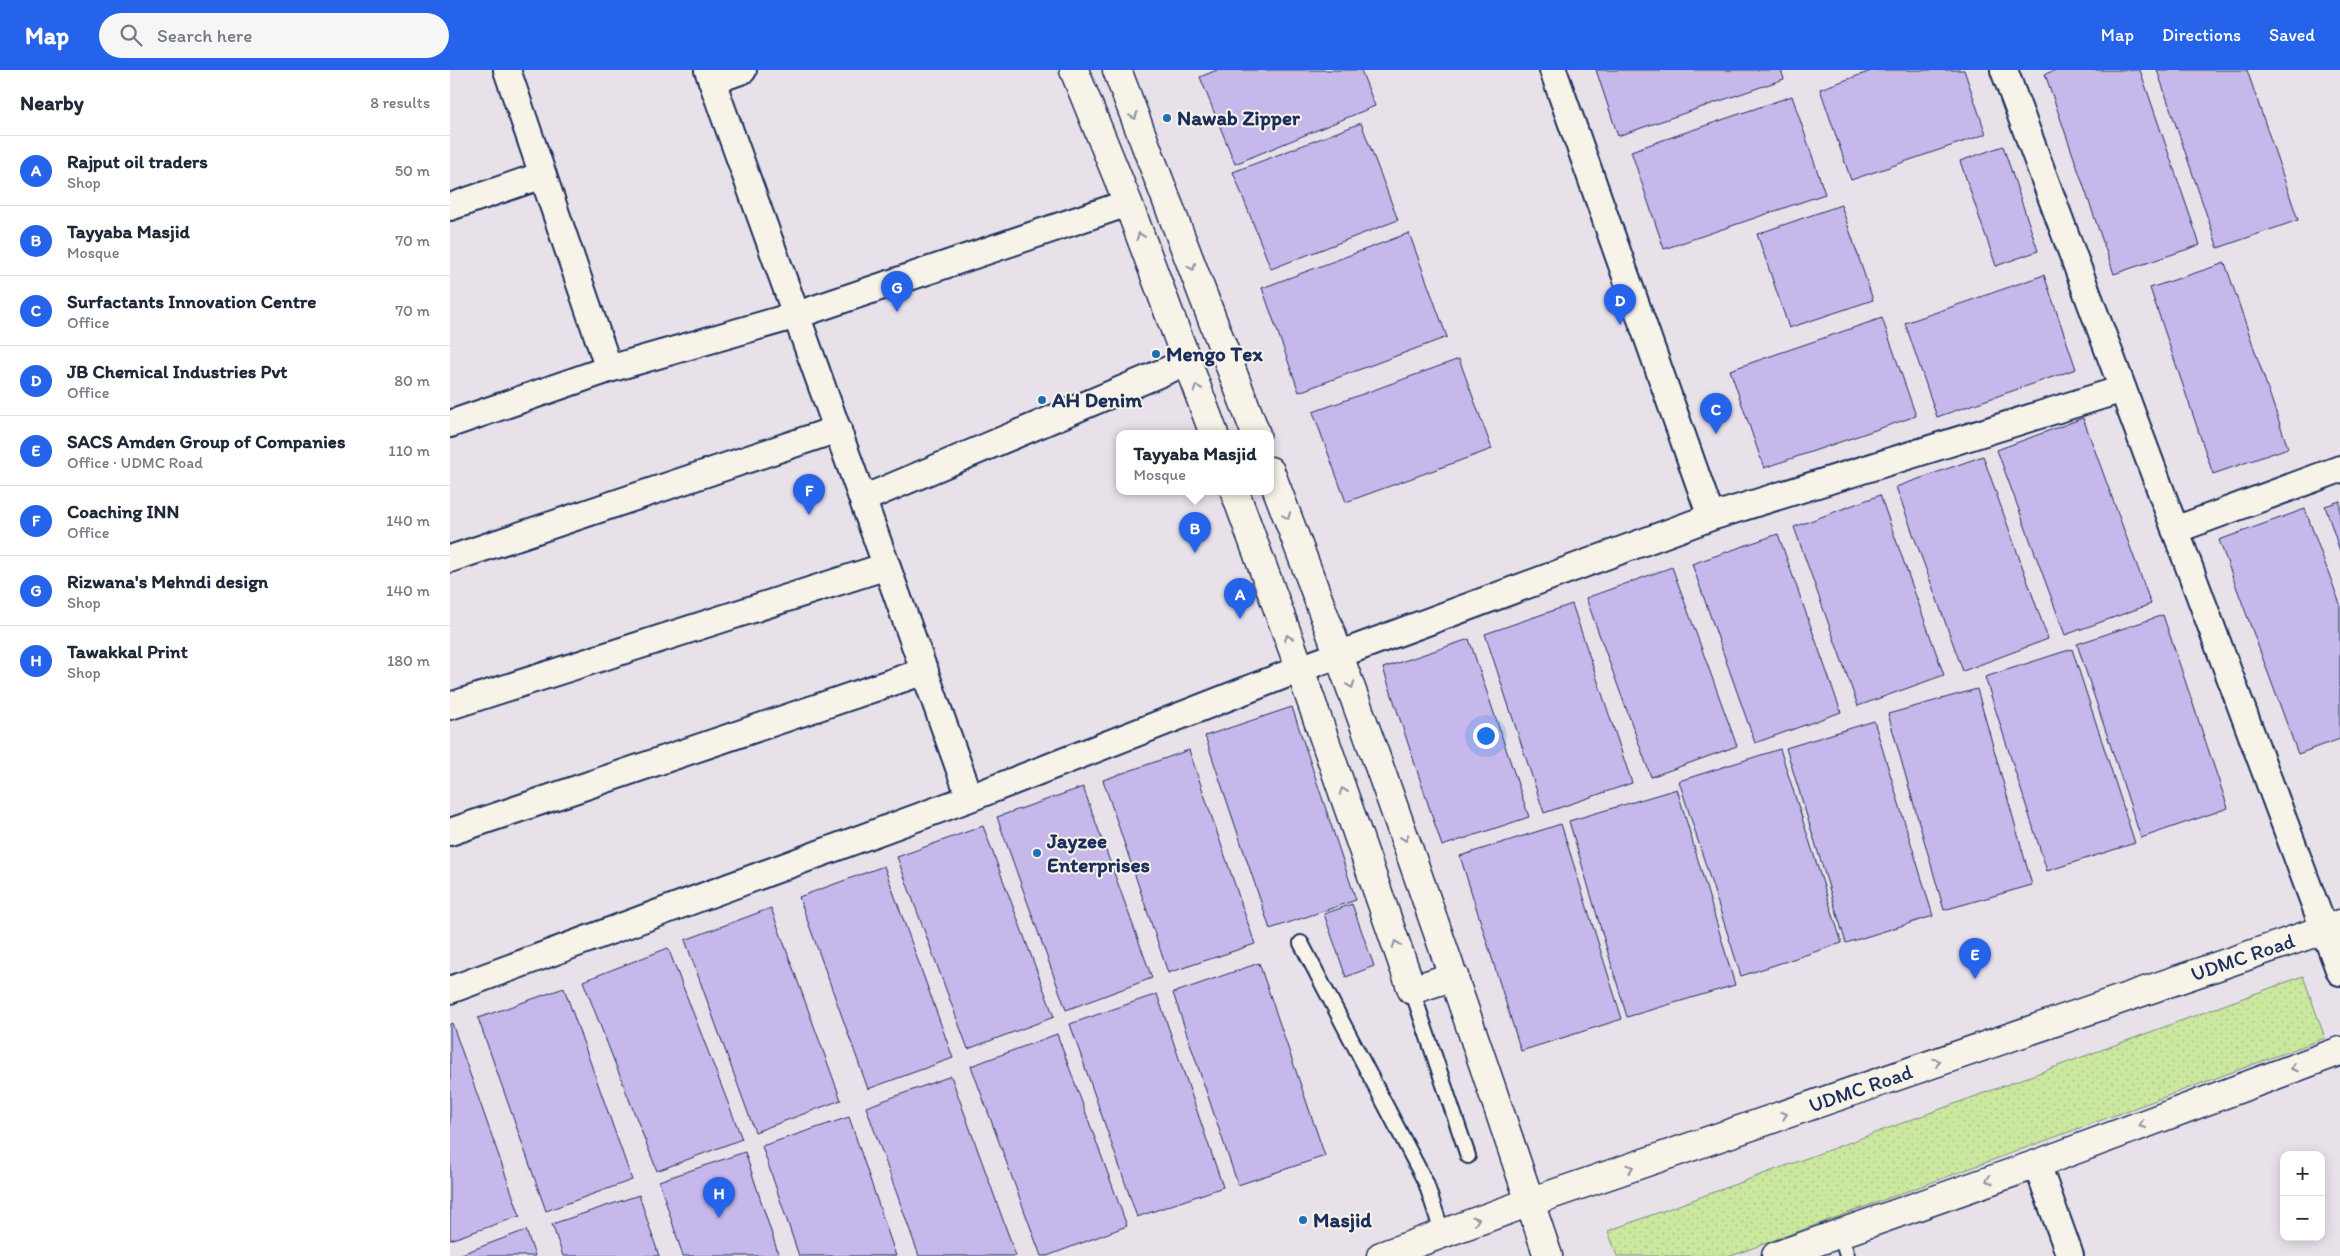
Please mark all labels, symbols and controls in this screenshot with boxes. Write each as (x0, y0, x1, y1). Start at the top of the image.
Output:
search box (99, 13, 449, 58)
text: Map (25, 21, 69, 50)
icon: search (117, 21, 145, 49)
text: Search here (157, 24, 252, 47)
text: Map (2101, 24, 2134, 46)
text: Directions (2162, 24, 2241, 46)
text: Saved (2269, 24, 2315, 46)
text: Nearby (20, 90, 84, 115)
text: 8 results (370, 93, 430, 112)
place label: Nawab Zipper (1177, 105, 1301, 131)
one-way arrow (1128, 111, 1138, 119)
marker: Nawab Zipper (1161, 112, 1173, 124)
text: Rajput oil traders (67, 150, 208, 173)
text: A (31, 161, 41, 180)
text: 50 m (395, 161, 430, 180)
text: Shop (67, 173, 101, 192)
text: Tayyaba Masjid (67, 220, 190, 243)
text: B (31, 231, 41, 250)
text: 70 m (395, 231, 430, 250)
one-way arrow (1136, 232, 1146, 241)
text: Mosque (67, 243, 120, 262)
one-way arrow (1186, 262, 1196, 271)
pin: G (881, 271, 913, 312)
pin: D (1604, 284, 1636, 325)
text: Surfactants Innovation Centre (67, 290, 317, 313)
text: C (31, 301, 41, 320)
text: 70 m (395, 301, 430, 320)
text: Office (67, 313, 109, 332)
place label: Mengo Tex (1166, 341, 1263, 367)
marker: Mengo Tex (1150, 348, 1162, 360)
text: JB Chemical Industries Pvt (67, 360, 287, 383)
text: D (31, 371, 41, 390)
text: 80 m (394, 371, 430, 390)
text: Office (67, 383, 109, 402)
one-way arrow (1193, 385, 1203, 393)
place label: AH Denim (1051, 387, 1143, 412)
pin: C (1700, 393, 1732, 434)
marker: AH Denim (1036, 394, 1048, 406)
text: SACS Amden Group of Companies (67, 430, 345, 453)
popup (1116, 430, 1274, 495)
text: E (32, 441, 40, 460)
text: 110 m (388, 441, 430, 460)
text: Tayyaba Masjid (1134, 442, 1256, 465)
text: Office · UDMC Road (67, 453, 203, 472)
text: Mosque (1134, 465, 1186, 484)
pin: F (793, 474, 825, 515)
text: Coaching INN (67, 500, 179, 523)
text: F (32, 511, 40, 530)
text: 140 m (386, 511, 430, 530)
pin: B (1179, 512, 1211, 553)
one-way arrow (1282, 512, 1292, 520)
text: Office (67, 523, 109, 542)
text: Rizwana's Mehndi design (67, 570, 268, 593)
pin: A (1224, 578, 1256, 619)
text: G (30, 581, 42, 600)
text: 140 m (386, 581, 430, 600)
text: Shop (67, 593, 101, 612)
one-way arrow (1284, 634, 1294, 642)
text: Tawakkal Print (67, 640, 188, 663)
text: H (30, 651, 42, 670)
text: 180 m (387, 651, 430, 670)
text: Shop (67, 663, 101, 682)
one-way arrow (1345, 680, 1355, 689)
your location (1473, 723, 1499, 749)
one-way arrow (1338, 787, 1348, 796)
place label: Jayzee Enterprises (1046, 828, 1150, 878)
one-way arrow (1399, 833, 1409, 842)
marker: Jayzee Enterprises (1031, 847, 1043, 859)
street label: UDMC Road (2187, 927, 2298, 986)
pin: E (1959, 938, 1991, 979)
one-way arrow (1392, 940, 1402, 949)
one-way arrow (1933, 1058, 1941, 1068)
street label: UDMC Road (1805, 1059, 1916, 1117)
one-way arrow (2291, 1062, 2299, 1072)
one-way arrow (1779, 1111, 1787, 1121)
one-way arrow (2138, 1119, 2147, 1129)
map controls (2280, 1151, 2325, 1241)
button: + (2280, 1151, 2325, 1196)
one-way arrow (1625, 1163, 1634, 1173)
one-way arrow (1986, 1174, 1994, 1184)
pin: H (703, 1177, 735, 1218)
button: − (2280, 1196, 2325, 1241)
place label: Masjid (1313, 1207, 1372, 1233)
marker: Masjid (1297, 1214, 1309, 1226)
one-way arrow (1471, 1216, 1480, 1226)

